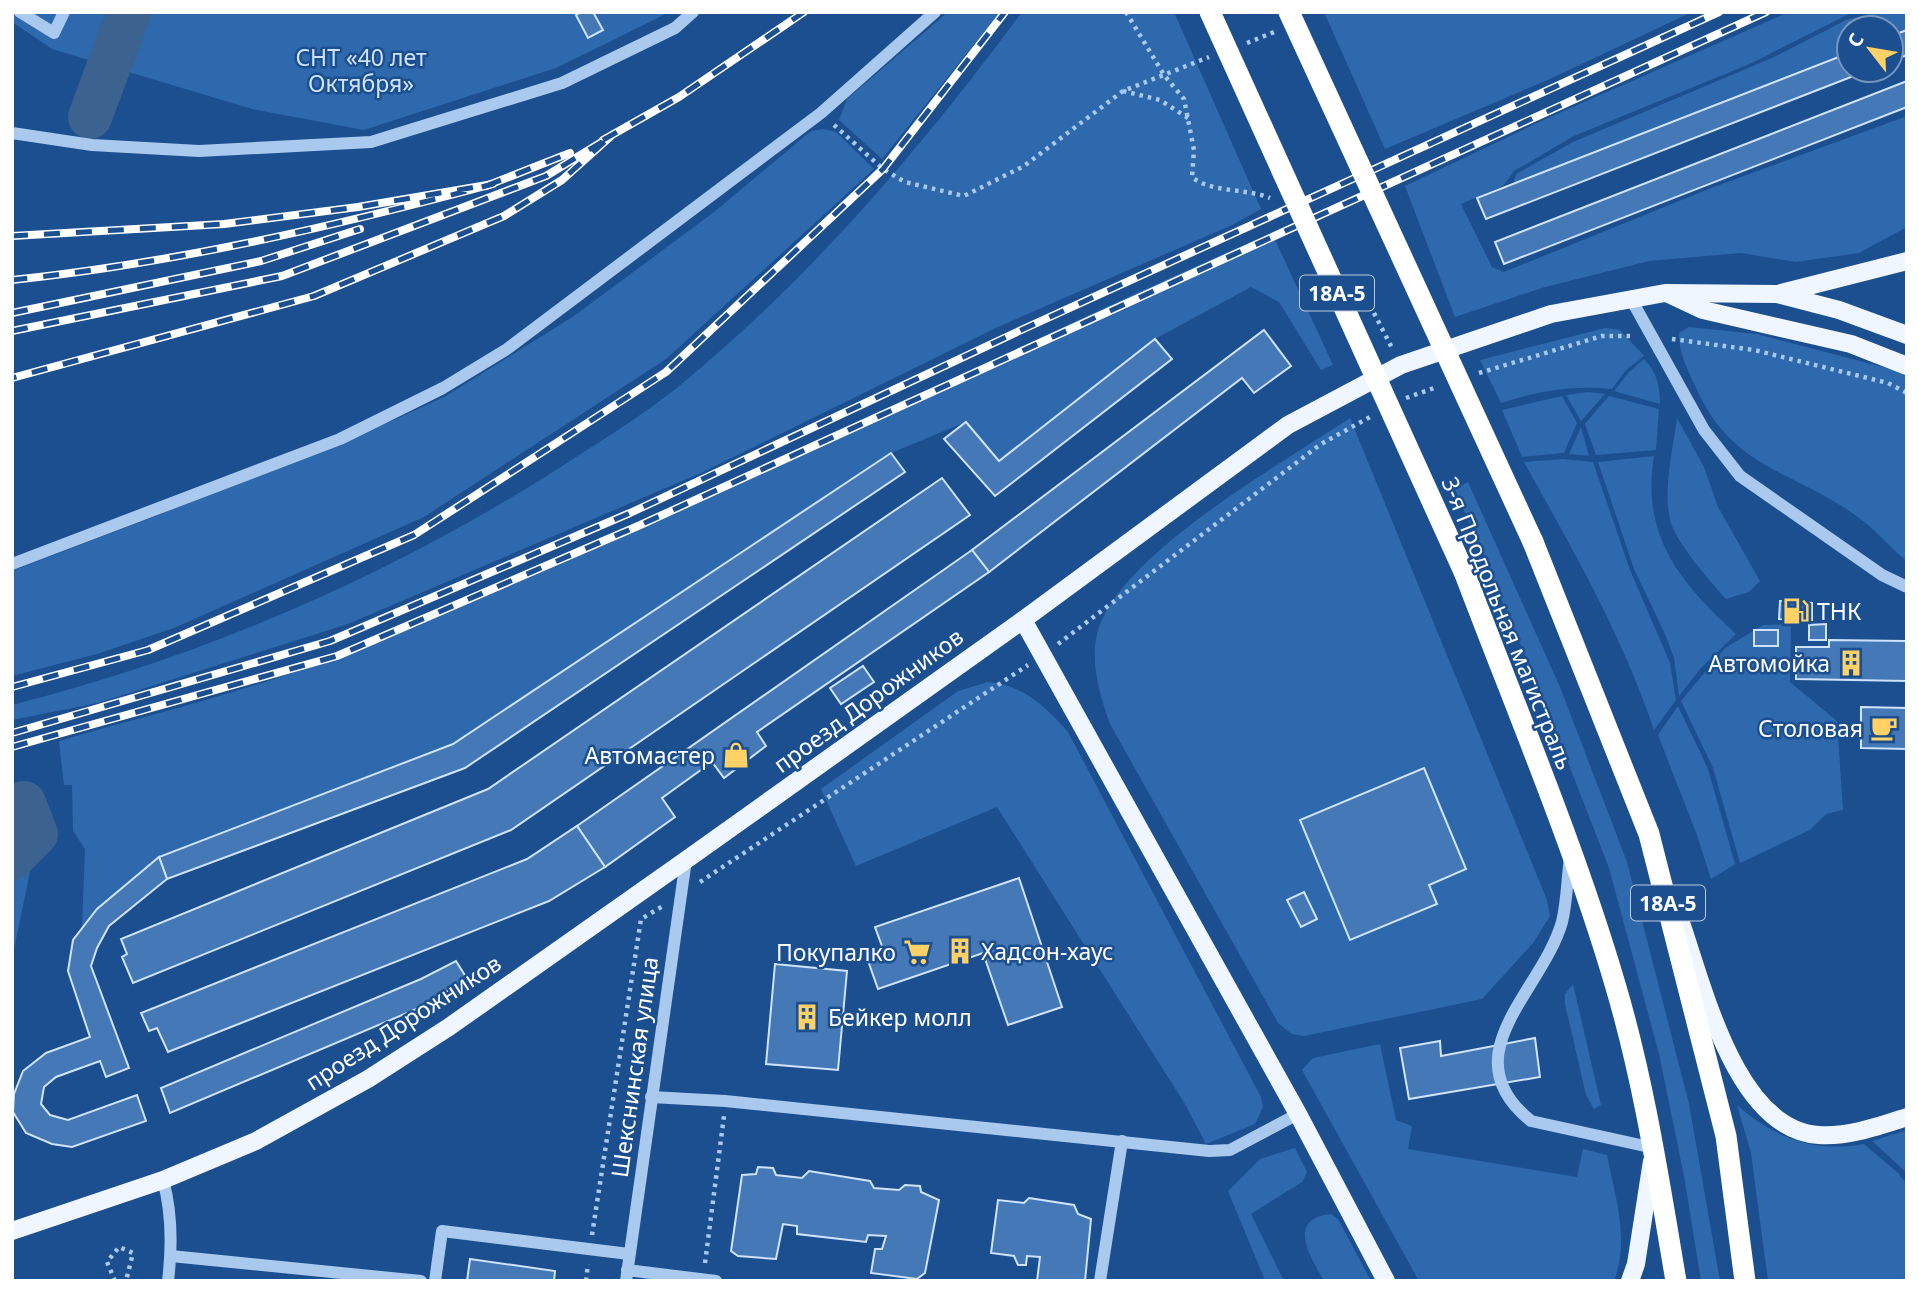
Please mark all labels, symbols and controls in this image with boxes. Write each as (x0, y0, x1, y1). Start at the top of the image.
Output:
north arrow (1835, 14, 1905, 84)
text: С (1841, 28, 1870, 52)
park label: СНТ «40 лет Октября» (295, 41, 427, 99)
road number: 18А-5 (1300, 276, 1374, 310)
street label: 3-я Продольная магистраль (1434, 472, 1582, 774)
place label: ТНК (1817, 595, 1862, 627)
fuel station icon: ТНК (1781, 596, 1811, 626)
street label: проезд Дорожников (767, 620, 969, 780)
place label: Автомойка (1708, 647, 1830, 679)
building icon: Автомойка (1836, 648, 1866, 678)
place label: Столовая (1758, 712, 1863, 744)
cafe icon: Столовая (1869, 713, 1899, 743)
place label: Автомастер (585, 739, 715, 771)
shop icon: Автомастер (721, 740, 751, 770)
road number: 18А-5 (1631, 886, 1705, 920)
place label: Хадсон-хаус (981, 935, 1113, 967)
place label: Покупалко (776, 936, 896, 968)
building icon: Хадсон-хаус (945, 936, 975, 966)
supermarket icon: Покупалко (902, 937, 932, 967)
street label: проезд Дорожников (299, 947, 507, 1097)
street label: Шекснинская улица (603, 955, 665, 1179)
place label: Бейкер молл (828, 1001, 972, 1033)
building icon: Бейкер молл (792, 1002, 822, 1032)

